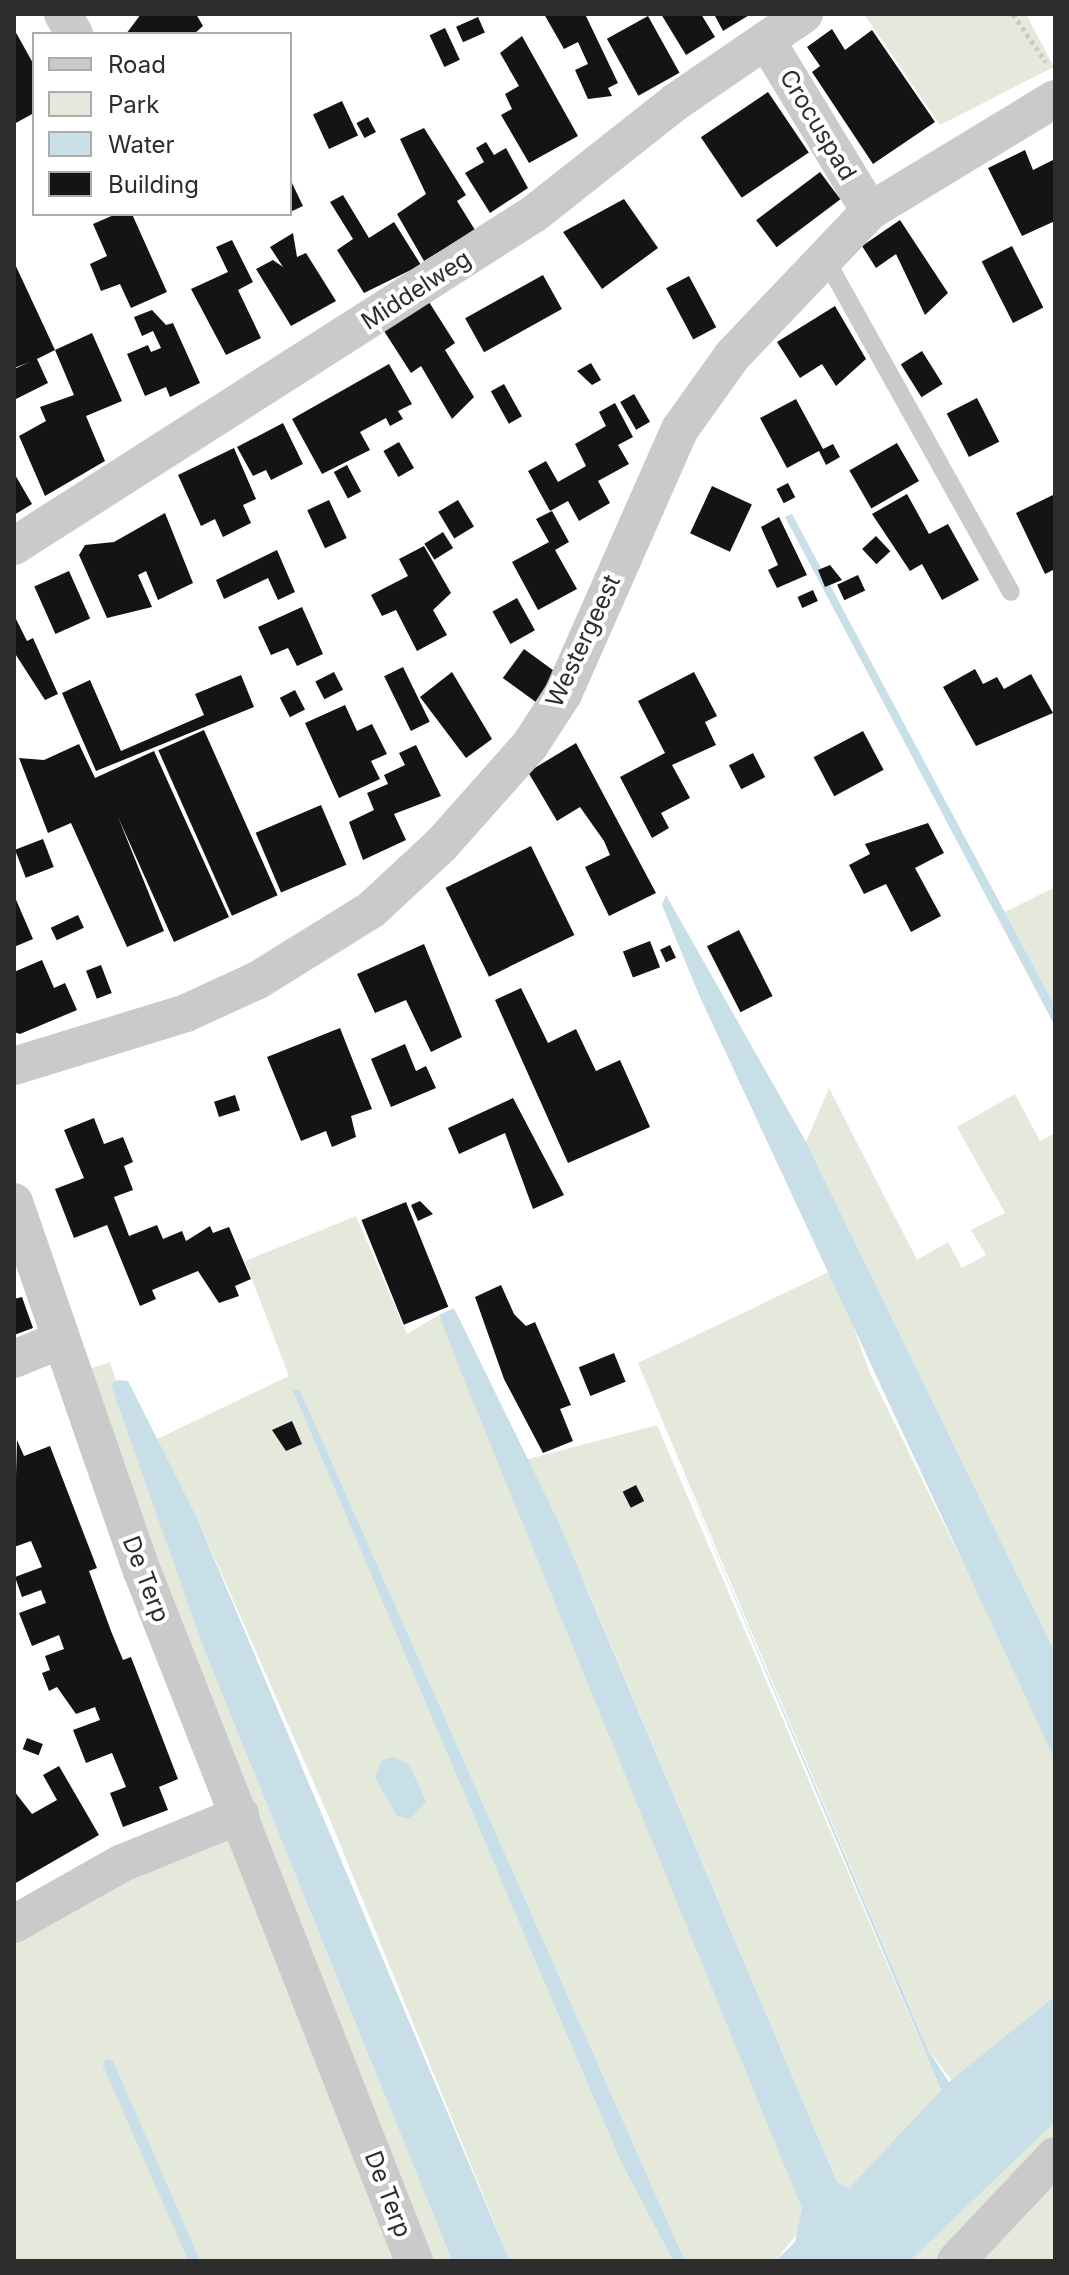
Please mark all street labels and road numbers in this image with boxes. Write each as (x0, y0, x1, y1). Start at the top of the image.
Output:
street label: Crocuspad (774, 64, 862, 186)
street label: Middelweg (356, 244, 476, 336)
street label: Westergeest (540, 570, 626, 712)
street label: De Terp (116, 1532, 176, 1626)
street label: De Terp (358, 2147, 418, 2241)

